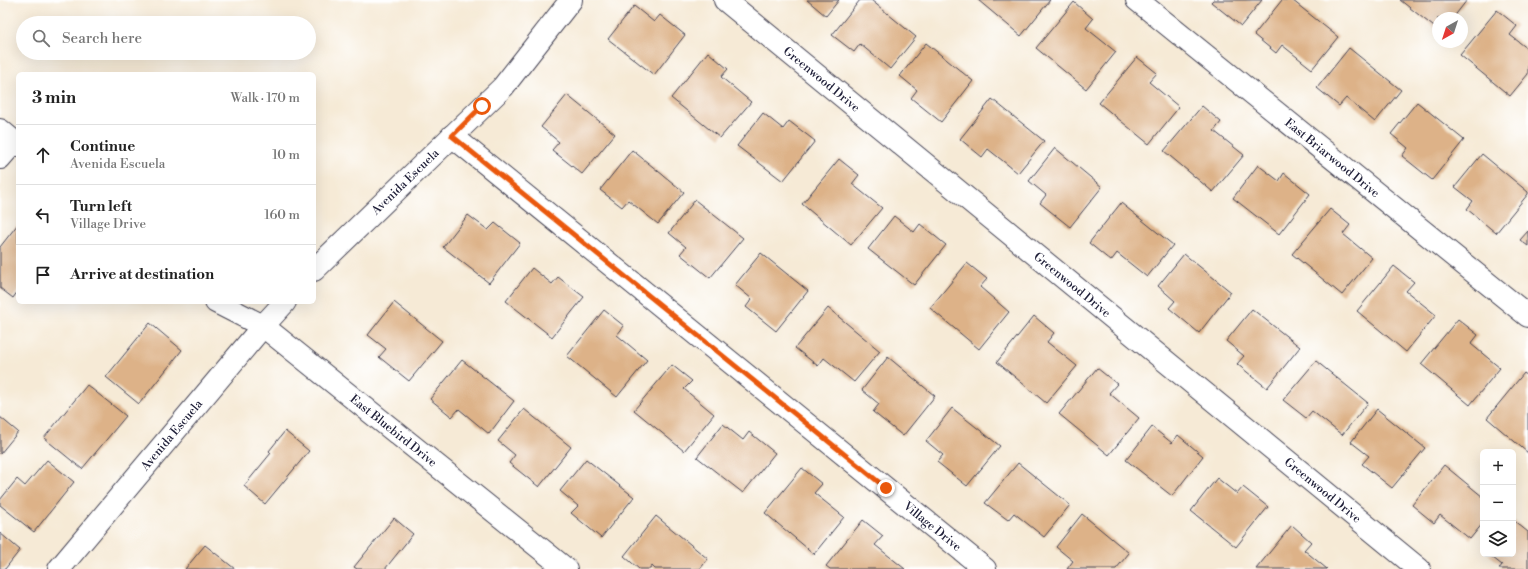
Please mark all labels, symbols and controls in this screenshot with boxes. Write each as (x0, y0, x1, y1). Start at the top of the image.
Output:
north arrow (1432, 12, 1468, 48)
search box (16, 16, 316, 60)
icon: search (30, 27, 52, 49)
text: Search here (62, 29, 142, 48)
street label: Greenwood Drive (780, 44, 863, 115)
text: 3 min (32, 87, 76, 109)
text: Walk · 170 m (230, 90, 300, 106)
route start (473, 97, 491, 115)
street label: East Briarwood Drive (1281, 115, 1382, 201)
text: Continue (70, 137, 135, 156)
icon: ahead (32, 144, 54, 166)
street label: Avenida Escuela (368, 145, 443, 219)
text: 10 m (272, 147, 300, 163)
text: Avenida Escuela (70, 156, 165, 172)
text: Turn left (70, 197, 132, 216)
icon: left (32, 204, 54, 226)
text: 160 m (264, 207, 300, 223)
text: Village Drive (70, 216, 146, 232)
street label: Greenwood Drive (1030, 249, 1113, 321)
icon: arrive (32, 264, 54, 286)
text: Arrive at destination (70, 265, 214, 284)
street label: East Bluebird Drive (347, 392, 440, 470)
street label: Avenida Escuela (137, 396, 207, 475)
map controls (1480, 449, 1516, 557)
button: + (1480, 449, 1516, 485)
street label: Greenwood Drive (1281, 455, 1364, 526)
route end (877, 479, 895, 497)
button: − (1480, 485, 1516, 521)
street label: Village Drive (899, 498, 964, 555)
button: layers (1480, 521, 1516, 557)

